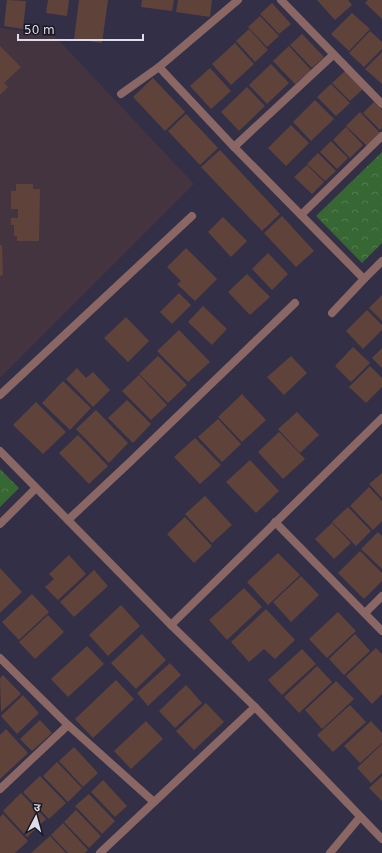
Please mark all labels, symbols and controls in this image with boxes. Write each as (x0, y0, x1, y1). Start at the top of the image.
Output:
scale bar (18, 16, 143, 42)
text: 50 m (24, 23, 55, 37)
north arrow (16, 797, 56, 837)
text: उ (33, 801, 41, 814)

